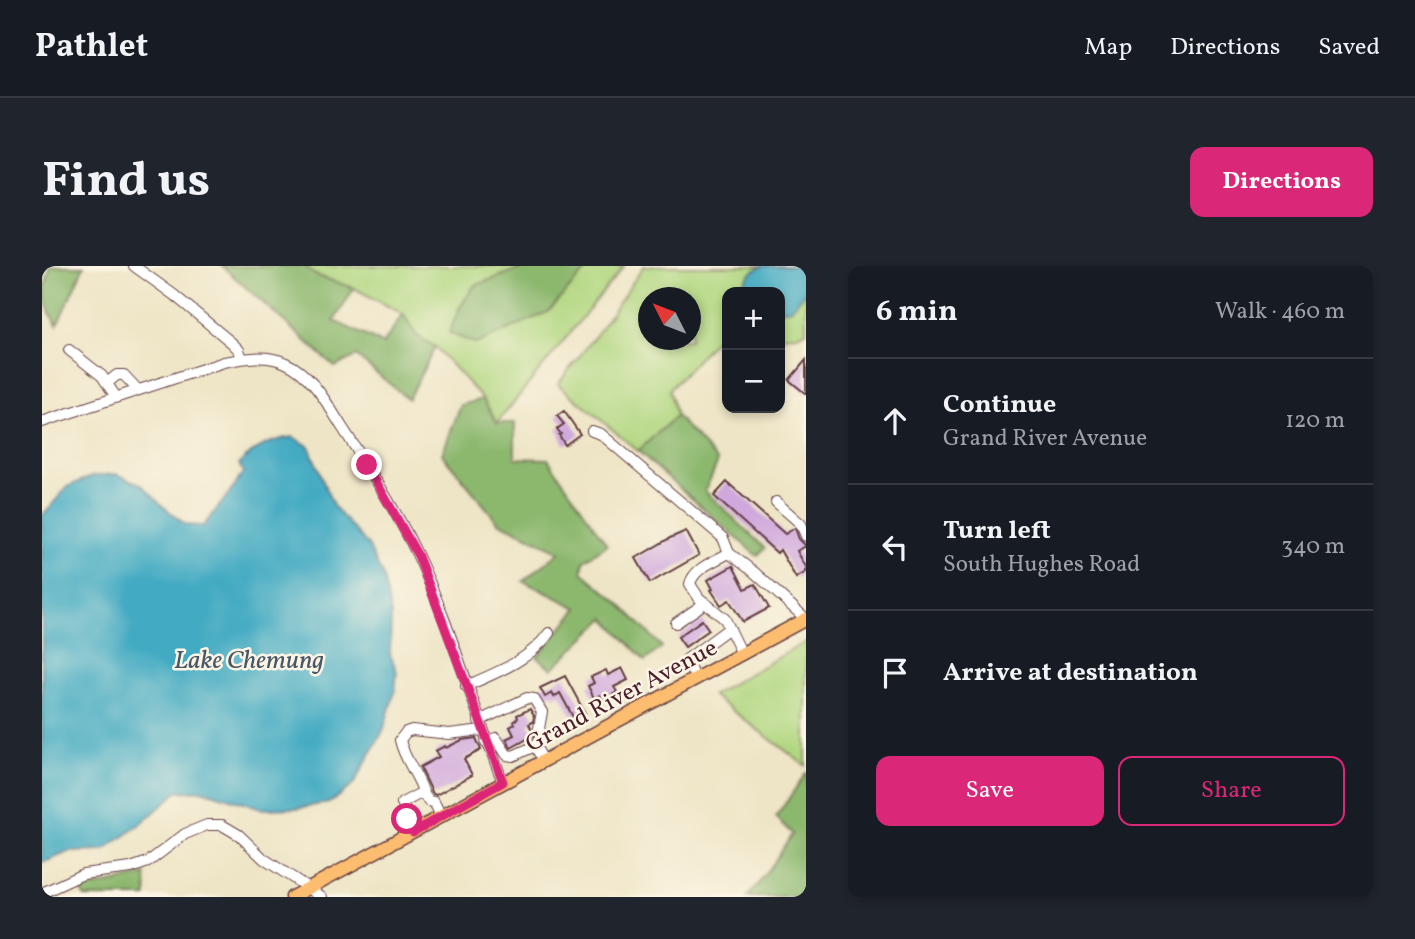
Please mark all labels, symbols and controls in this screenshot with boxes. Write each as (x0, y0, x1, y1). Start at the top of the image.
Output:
text: Pathlet (35, 25, 148, 71)
text: Map (1084, 31, 1132, 65)
text: Directions (1170, 31, 1280, 65)
text: Saved (1318, 31, 1380, 65)
button: Directions (1190, 147, 1373, 217)
text: Find us (42, 148, 210, 217)
north arrow (638, 287, 701, 350)
map controls (722, 287, 785, 413)
button: + (722, 287, 785, 350)
text: 6 min (876, 291, 958, 333)
text: Walk · 460 m (1215, 296, 1345, 328)
button: − (722, 350, 785, 413)
text: Continue (943, 387, 1056, 423)
icon: ahead (876, 402, 914, 440)
text: 120 m (1285, 405, 1345, 437)
text: Grand River Avenue (943, 423, 1147, 455)
route end (351, 449, 382, 480)
text: Turn left (943, 513, 1051, 549)
icon: left (876, 528, 914, 566)
text: 340 m (1281, 531, 1345, 563)
text: South Hughes Road (943, 549, 1140, 581)
street label: Grand River Avenue (520, 632, 724, 762)
water label: Lake Chemung (174, 643, 324, 679)
icon: arrive (876, 654, 914, 692)
text: Arrive at destination (943, 655, 1198, 691)
button: Save (876, 756, 1104, 826)
button: Share (1118, 756, 1345, 826)
route start (391, 803, 422, 834)

